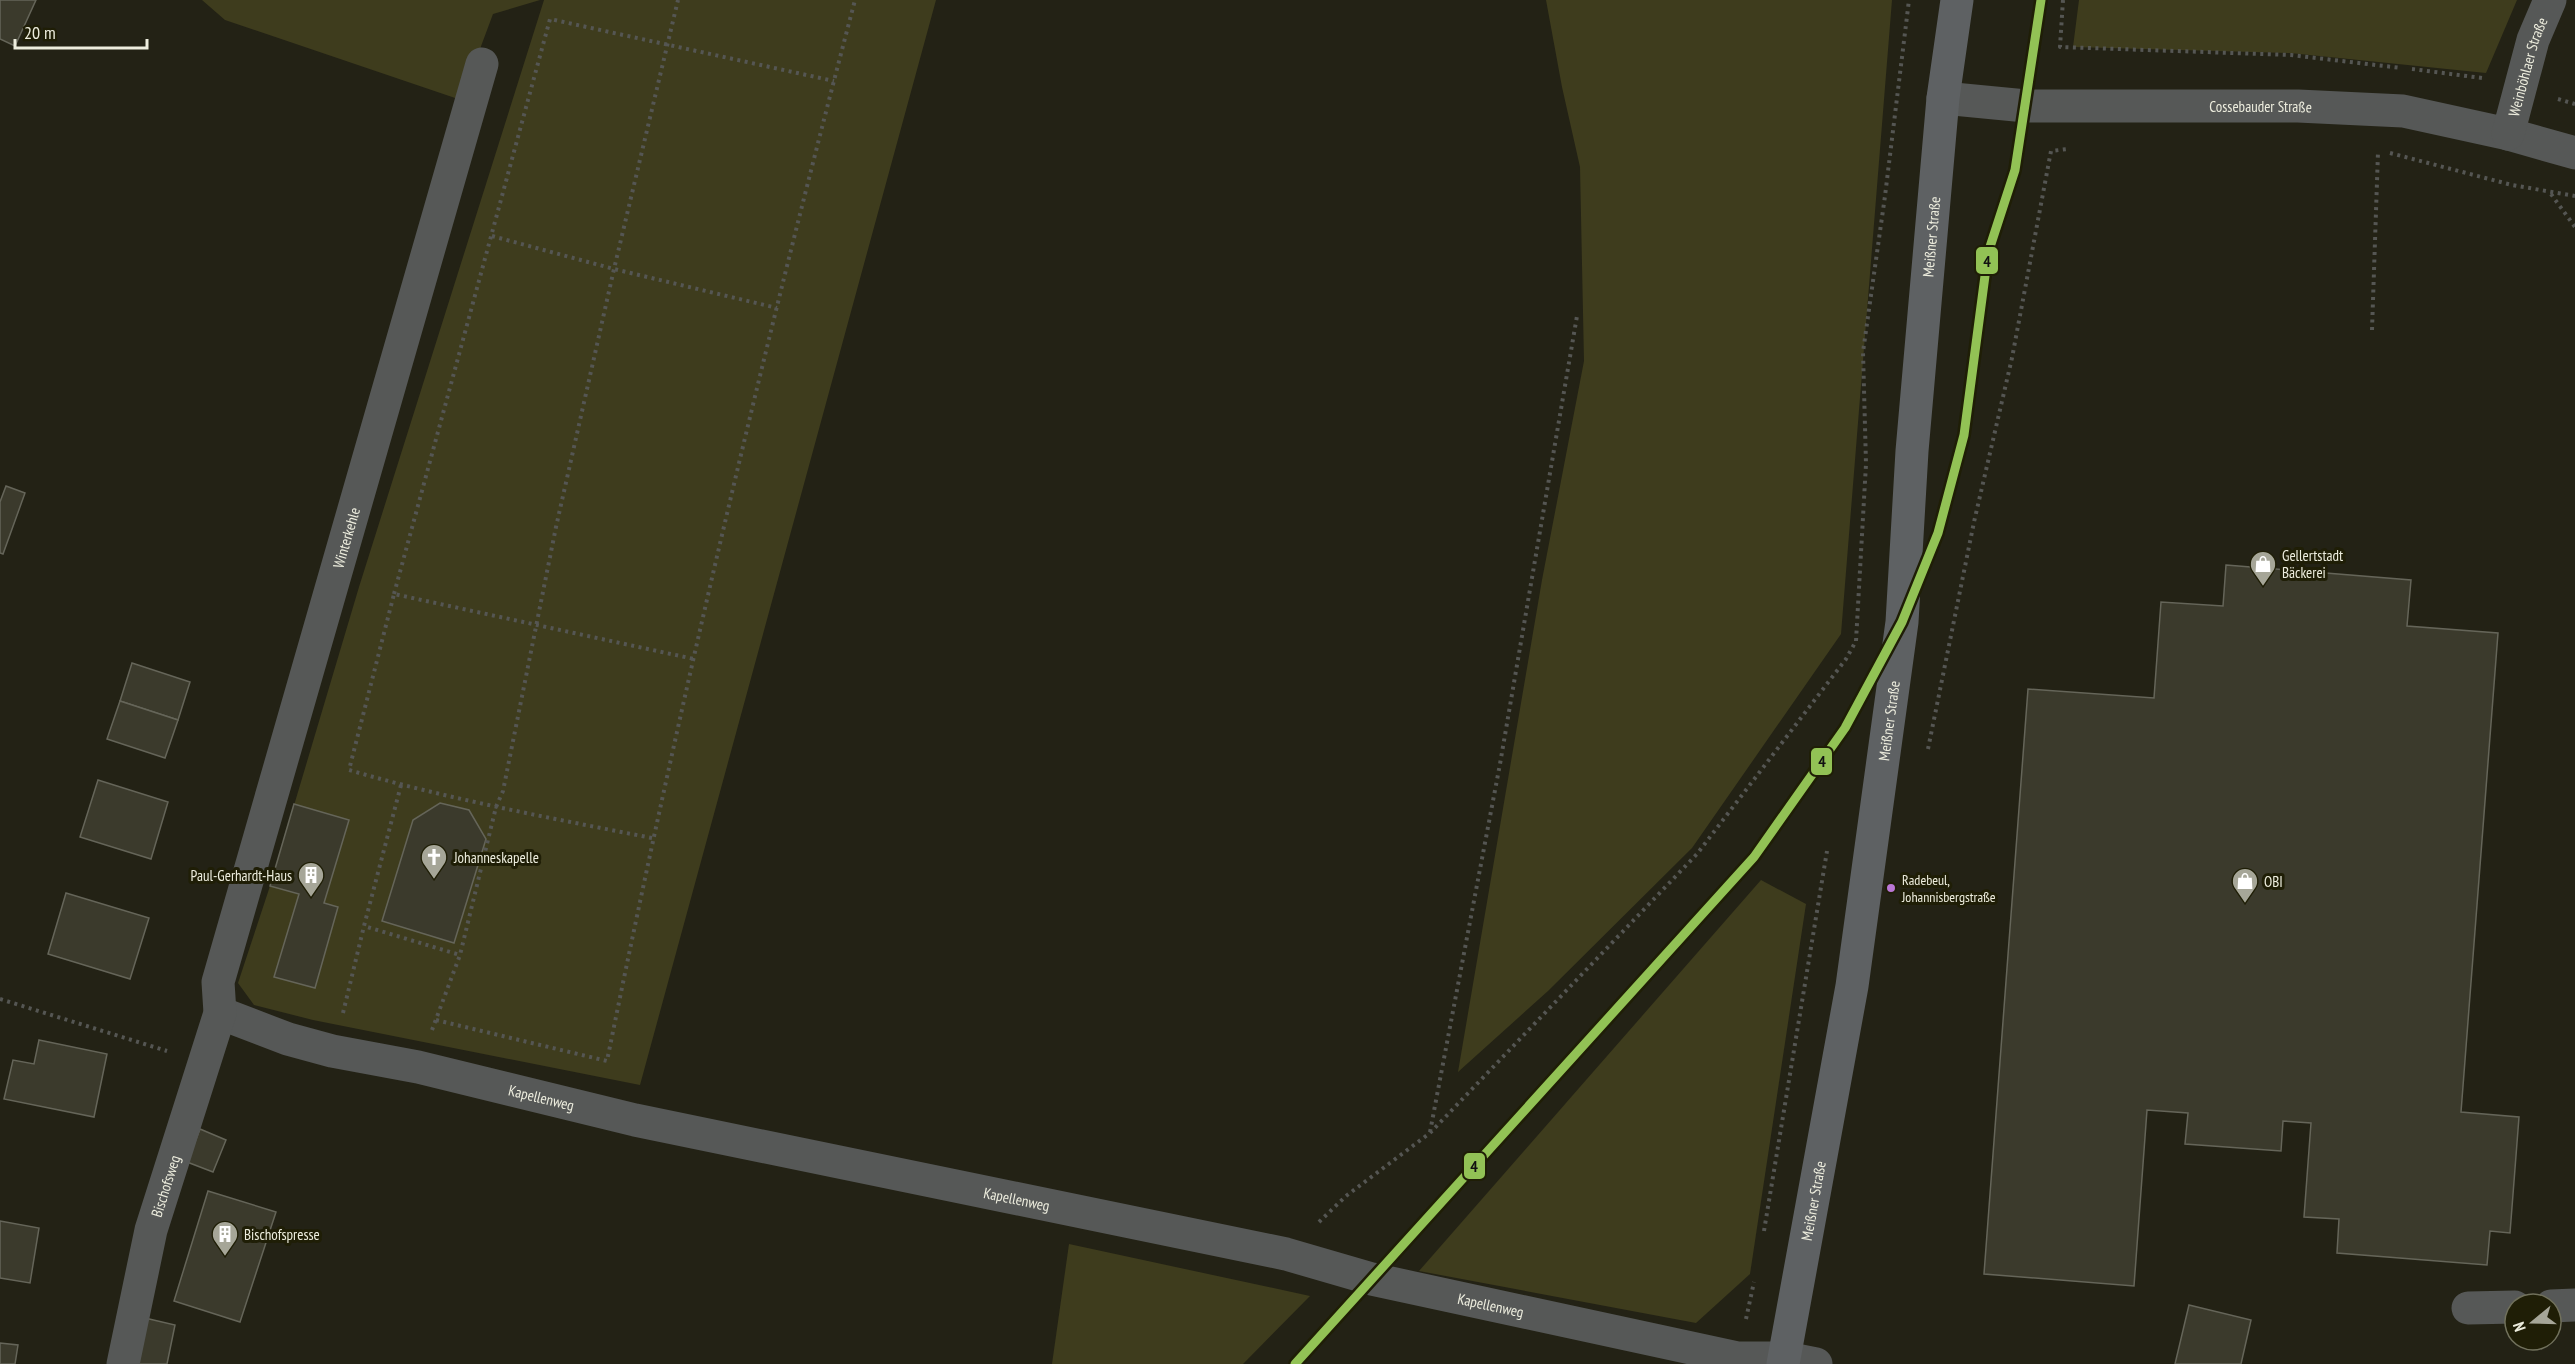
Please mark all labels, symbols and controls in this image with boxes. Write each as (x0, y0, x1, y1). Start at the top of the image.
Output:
scale bar (15, 12, 147, 50)
street label: Weinböhlaer Straße (2504, 14, 2551, 118)
text: 20 m (24, 21, 56, 44)
street label: Cossebauder Straße (2209, 97, 2312, 116)
street label: Meißner Straße (1918, 196, 1944, 278)
line badge: 4 (1975, 246, 1999, 275)
text: 4 (1983, 251, 1991, 271)
street label: Winterkehle (328, 505, 364, 570)
place label: Gellertstadt Bäckerei (2282, 546, 2343, 582)
shop icon: Gellertstadt Bäckerei (2248, 549, 2278, 587)
street label: Meißner Straße (1874, 679, 1903, 762)
line badge: 4 (1810, 747, 1833, 776)
text: 4 (1818, 751, 1826, 771)
church icon: Johanneskapelle (419, 842, 449, 880)
place label: Johanneskapelle (453, 848, 539, 867)
building icon: Paul-Gerhardt-Haus (296, 860, 326, 898)
place label: Paul-Gerhardt-Haus (191, 866, 292, 885)
shop icon: OBI (2230, 866, 2260, 904)
place label: Radebeul, Johannisbergstraße (1901, 871, 1996, 906)
place label: OBI (2264, 872, 2283, 891)
marker: Radebeul, Johannisbergstraße (1885, 882, 1897, 894)
street label: Kapellenweg (507, 1080, 576, 1114)
line badge: 4 (1463, 1152, 1486, 1180)
street label: Bischofsweg (146, 1153, 184, 1219)
text: 4 (1470, 1156, 1478, 1176)
street label: Meißner Straße (1796, 1159, 1829, 1242)
street label: Kapellenweg (982, 1183, 1051, 1215)
building icon: Bischofspresse (210, 1219, 240, 1257)
place label: Bischofspresse (244, 1225, 320, 1244)
street label: Kapellenweg (1456, 1288, 1525, 1321)
north arrow (2503, 1292, 2563, 1352)
text: N (2508, 1320, 2530, 1334)

